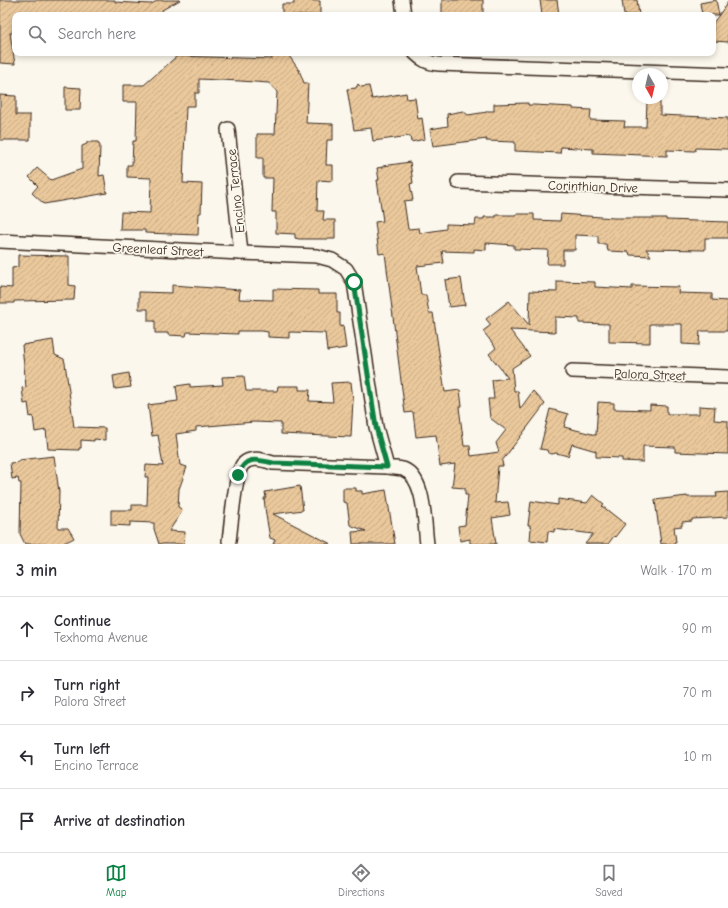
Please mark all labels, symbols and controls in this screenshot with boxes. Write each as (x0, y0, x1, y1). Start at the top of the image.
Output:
search box (12, 12, 716, 56)
icon: search (26, 23, 48, 45)
text: Search here (58, 25, 136, 43)
north arrow (632, 68, 668, 104)
street label: Encino Terrace (224, 148, 247, 234)
street label: Corinthian Drive (548, 177, 639, 196)
street label: Greenleaf Street (112, 240, 205, 259)
route start (345, 273, 363, 291)
street label: Palora Street (614, 366, 687, 383)
route end (229, 466, 247, 484)
text: 3 min (16, 561, 57, 580)
text: Walk · 170 m (640, 563, 712, 578)
text: Continue (54, 612, 111, 630)
icon: ahead (16, 618, 38, 640)
text: 90 m (682, 621, 712, 636)
text: Texhoma Avenue (54, 630, 148, 645)
text: Turn right (54, 676, 120, 694)
icon: right (16, 682, 38, 704)
text: 70 m (683, 685, 712, 700)
text: Palora Street (54, 694, 126, 709)
text: Turn left (54, 740, 110, 758)
icon: left (16, 746, 38, 768)
text: 10 m (684, 749, 712, 764)
text: Encino Terrace (54, 758, 138, 773)
icon: arrive (16, 810, 38, 832)
text: Arrive at destination (54, 812, 185, 830)
tab: Map (105, 862, 127, 899)
tab: Directions (338, 862, 385, 899)
tab: Saved (595, 862, 623, 899)

